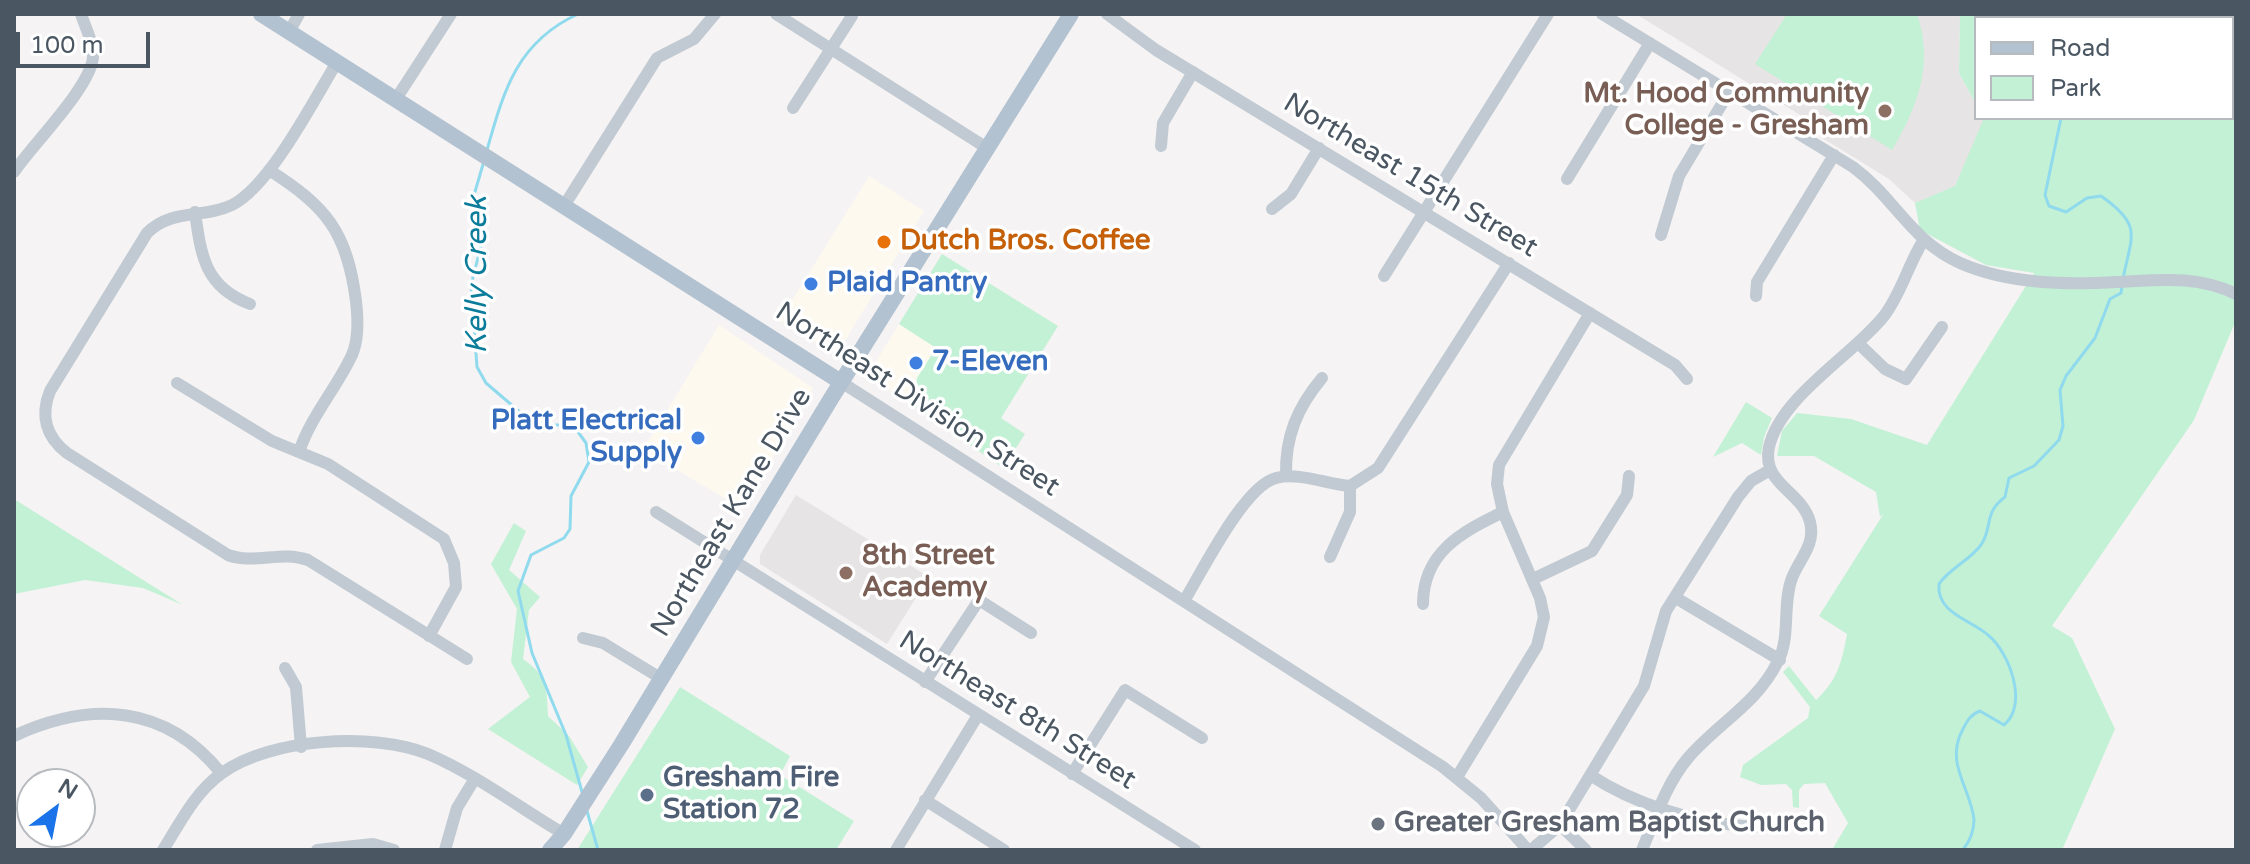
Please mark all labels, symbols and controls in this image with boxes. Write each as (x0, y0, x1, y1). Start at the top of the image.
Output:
scale bar (20, 16, 154, 66)
legend (1974, 16, 2234, 120)
text: 100 m (30, 31, 104, 60)
text: Road (2050, 34, 2110, 63)
text: Park (2050, 74, 2101, 103)
place label: Mt. Hood Community College - Gresham (1583, 78, 1869, 144)
street label: Northeast 15th Street (1277, 87, 1543, 265)
marker: Mt. Hood Community College - Gresham (1876, 102, 1894, 120)
water label: Kelly Creek (460, 196, 496, 354)
place label: Dutch Bros. Coffee (900, 225, 1151, 259)
marker: Dutch Bros. Coffee (875, 233, 893, 251)
place label: Plaid Pantry (827, 267, 987, 301)
marker: Plaid Pantry (802, 275, 820, 293)
street label: Northeast Division Street (769, 296, 1065, 504)
place label: 7-Eleven (932, 346, 1049, 380)
marker: 7-Eleven (907, 354, 925, 372)
street label: Northeast Kane Drive (644, 383, 820, 643)
place label: Platt Electrical Supply (491, 405, 682, 471)
marker: Platt Electrical Supply (689, 429, 707, 447)
place label: 8th Street Academy (862, 540, 995, 606)
marker: 8th Street Academy (837, 564, 855, 582)
street label: Northeast 8th Street (892, 624, 1142, 798)
place label: Gresham Fire Station 72 (663, 762, 839, 828)
north arrow (16, 768, 96, 848)
text: N (53, 774, 82, 805)
marker: Gresham Fire Station 72 (638, 786, 656, 804)
place label: Greater Gresham Baptist Church (1394, 807, 1825, 841)
marker: Greater Gresham Baptist Church (1369, 815, 1387, 833)

